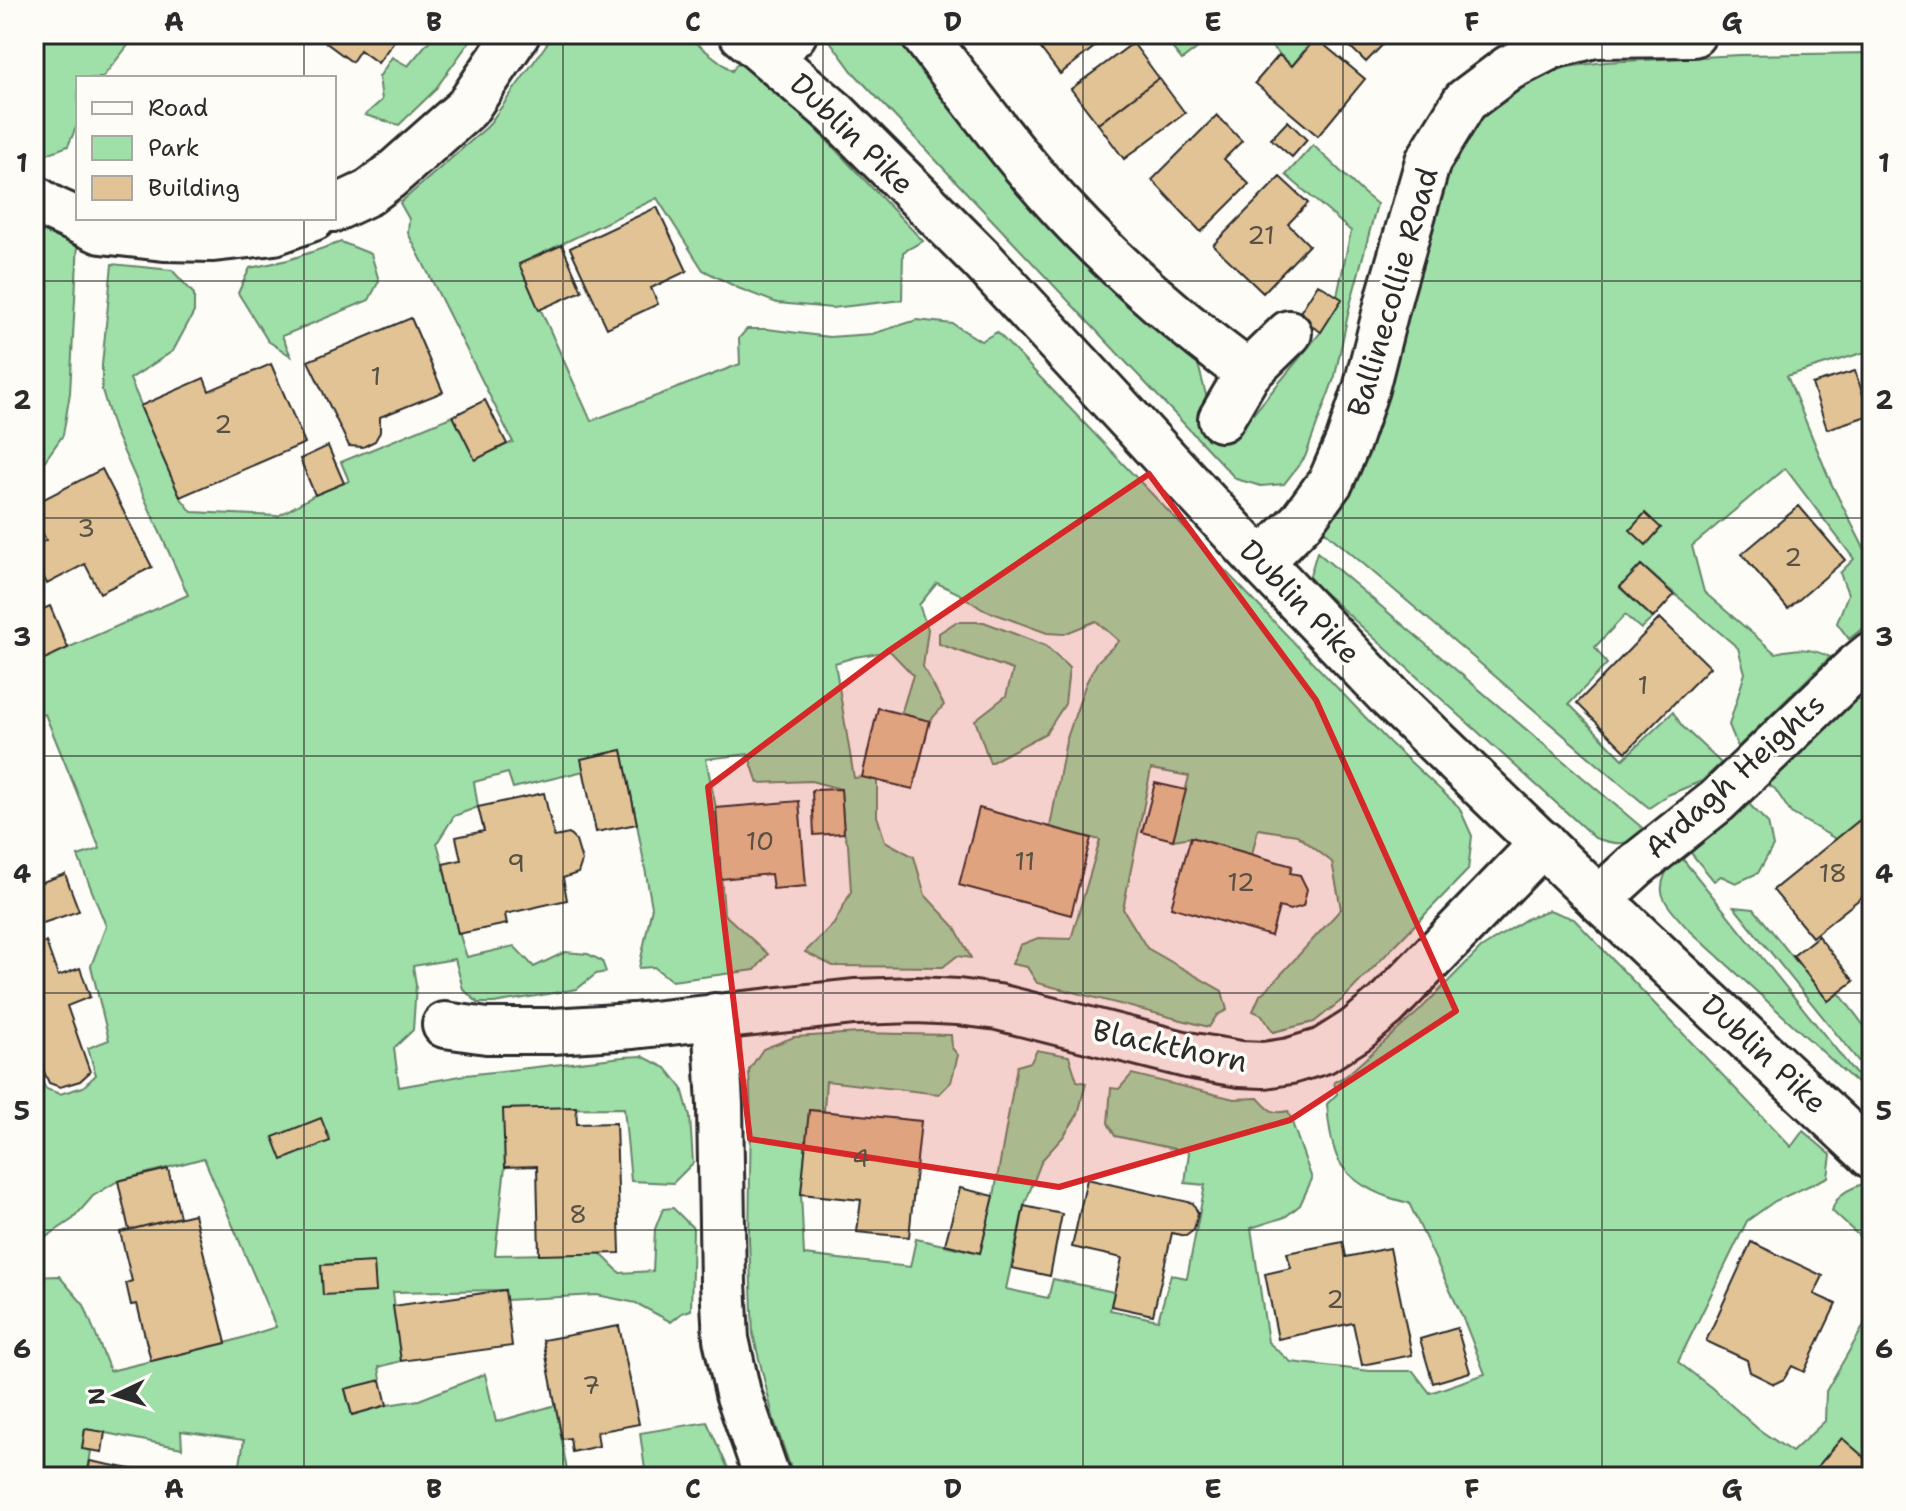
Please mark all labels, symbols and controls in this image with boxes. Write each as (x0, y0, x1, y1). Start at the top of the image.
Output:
text: A (164, 4, 184, 39)
text: B (426, 4, 442, 39)
text: C (685, 4, 701, 39)
text: D (944, 4, 962, 39)
text: E (1204, 4, 1222, 39)
text: F (1464, 4, 1480, 39)
text: G (1722, 4, 1743, 39)
street label: Dublin Pike (781, 64, 924, 203)
legend (76, 76, 336, 220)
text: Road (148, 92, 208, 124)
text: Park (148, 132, 200, 164)
text: 1 (16, 145, 28, 180)
text: 1 (1878, 145, 1890, 180)
street label: Ballinecollie Road (1337, 162, 1448, 421)
text: Building (148, 172, 240, 204)
house number: 21 (1247, 217, 1275, 252)
house number: 1 (371, 358, 381, 393)
text: 2 (13, 382, 31, 417)
text: 2 (1875, 382, 1893, 417)
house number: 2 (214, 406, 232, 441)
house number: 3 (77, 510, 95, 545)
street label: Dublin Pike (1231, 530, 1370, 673)
house number: 2 (1784, 539, 1802, 574)
text: 3 (13, 619, 31, 654)
text: 3 (1875, 619, 1893, 654)
house number: 1 (1638, 667, 1648, 702)
street label: Ardagh Heights (1636, 684, 1834, 868)
house number: 10 (746, 823, 774, 858)
house number: 11 (1015, 843, 1035, 878)
house number: 9 (507, 845, 525, 880)
house number: 18 (1819, 855, 1847, 890)
text: 4 (13, 856, 31, 891)
text: 4 (1875, 856, 1893, 891)
house number: 12 (1227, 864, 1255, 899)
street label: Dublin Pike (1692, 985, 1836, 1123)
street label: Blackthorn (1089, 1009, 1251, 1082)
text: 5 (14, 1093, 30, 1128)
text: 5 (1876, 1093, 1892, 1128)
house number: 4 (852, 1140, 870, 1175)
house number: 8 (569, 1196, 587, 1231)
house number: 2 (1326, 1281, 1344, 1316)
text: 6 (13, 1331, 31, 1366)
text: 6 (1875, 1331, 1893, 1366)
north arrow (76, 1355, 156, 1435)
house number: 7 (582, 1367, 600, 1402)
text: N (81, 1387, 112, 1406)
text: A (164, 1471, 184, 1506)
text: B (426, 1471, 442, 1506)
text: C (685, 1471, 701, 1506)
text: D (944, 1471, 962, 1506)
text: E (1204, 1471, 1222, 1506)
text: F (1464, 1471, 1480, 1506)
text: G (1722, 1471, 1743, 1506)

